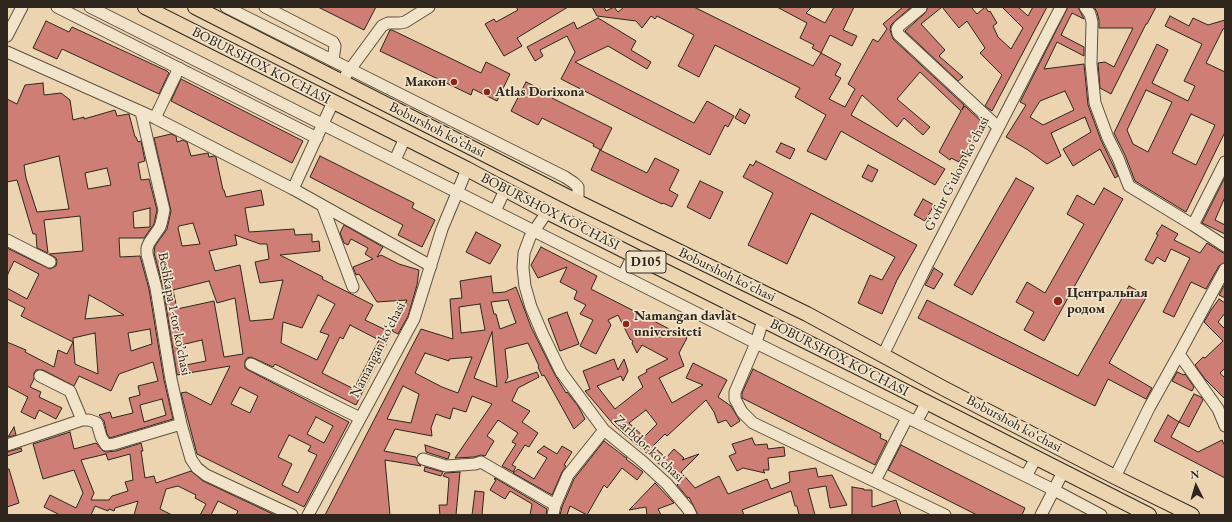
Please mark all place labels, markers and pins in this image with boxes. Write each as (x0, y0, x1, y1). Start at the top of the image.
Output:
place label: Макон (405, 74, 446, 90)
marker: Макон (449, 77, 459, 87)
place label: Atlas Dorixona (495, 84, 584, 100)
marker: Atlas Dorixona (482, 87, 492, 97)
place label: Центральная родом (1067, 285, 1148, 318)
marker: Центральная родом (1052, 295, 1064, 307)
place label: Namangan davlat universiteti (634, 308, 736, 340)
marker: Namangan davlat universiteti (621, 319, 631, 329)

